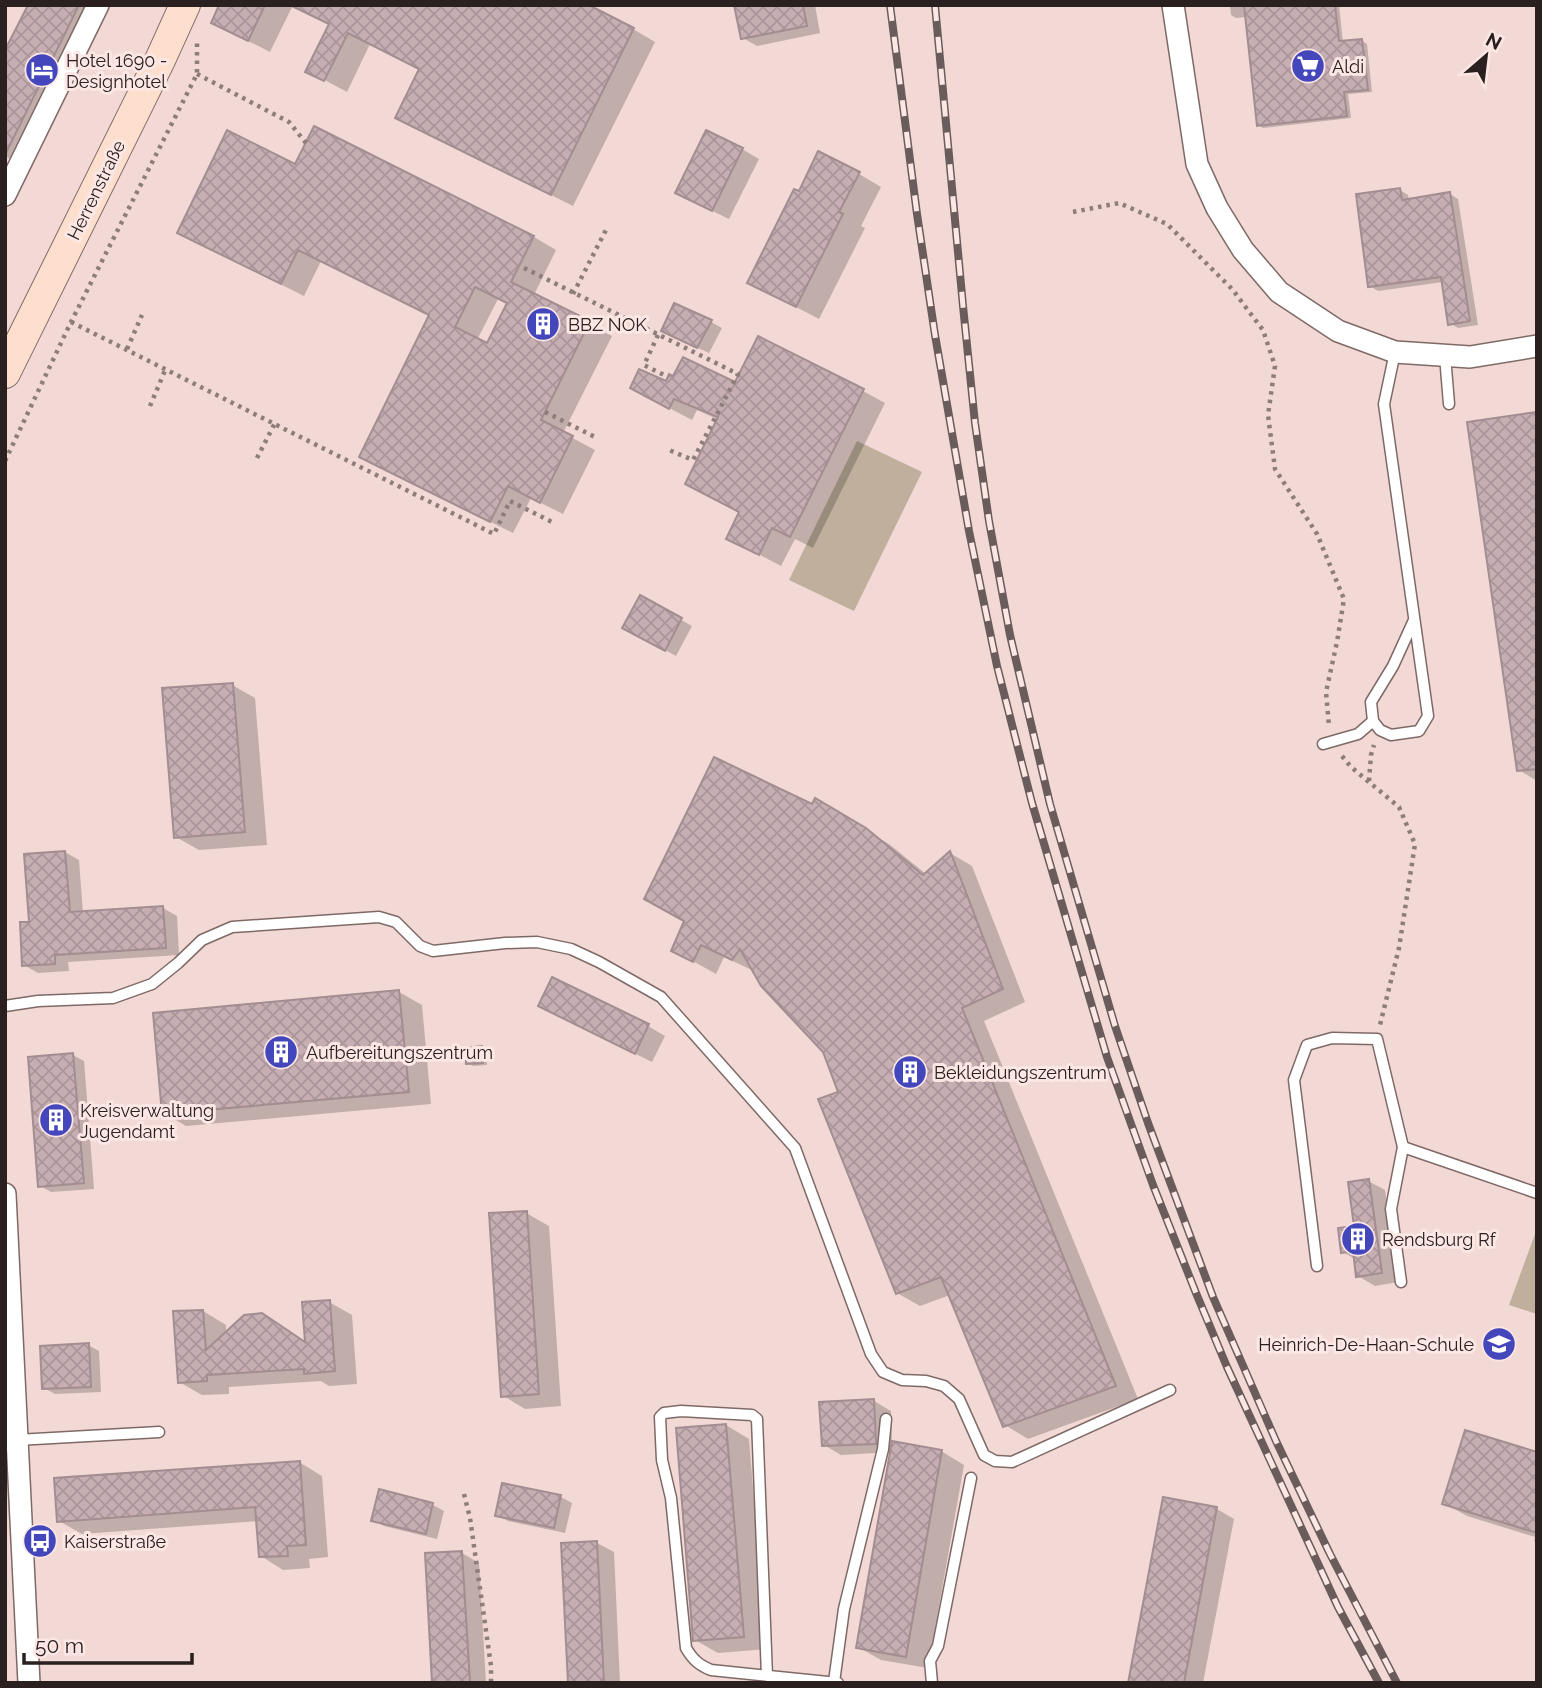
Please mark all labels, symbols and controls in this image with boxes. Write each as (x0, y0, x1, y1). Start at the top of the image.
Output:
north arrow (1451, 21, 1521, 91)
text: N (1482, 28, 1506, 54)
supermarket icon: Aldi (1289, 47, 1327, 85)
place label: Hotel 1690 - Designhotel (66, 50, 167, 92)
hotel icon: Hotel 1690 - Designhotel (23, 51, 61, 89)
place label: Aldi (1332, 56, 1364, 77)
street label: Herrenstraße (63, 136, 129, 243)
building icon: BBZ NOK (524, 305, 562, 343)
place label: BBZ NOK (568, 314, 647, 335)
building icon: Aufbereitungszentrum (262, 1033, 300, 1071)
place label: Aufbereitungszentrum (306, 1042, 493, 1063)
building icon: Bekleidungszentrum (891, 1053, 929, 1091)
place label: Bekleidungszentrum (934, 1062, 1107, 1083)
place label: Kreisverwaltung Jugendamt (80, 1100, 214, 1142)
building icon: Kreisverwaltung Jugendamt (37, 1101, 75, 1139)
building icon: Rendsburg Rf (1339, 1220, 1377, 1258)
place label: Rendsburg Rf (1382, 1229, 1497, 1250)
school or university icon: Heinrich-De-Haan-Schule (1480, 1325, 1518, 1363)
place label: Heinrich-De-Haan-Schule (1258, 1334, 1474, 1355)
bus stop icon: Kaiserstraße (21, 1522, 59, 1560)
place label: Kaiserstraße (64, 1531, 167, 1552)
scale bar (24, 1622, 192, 1666)
text: 50 m (35, 1633, 84, 1658)

